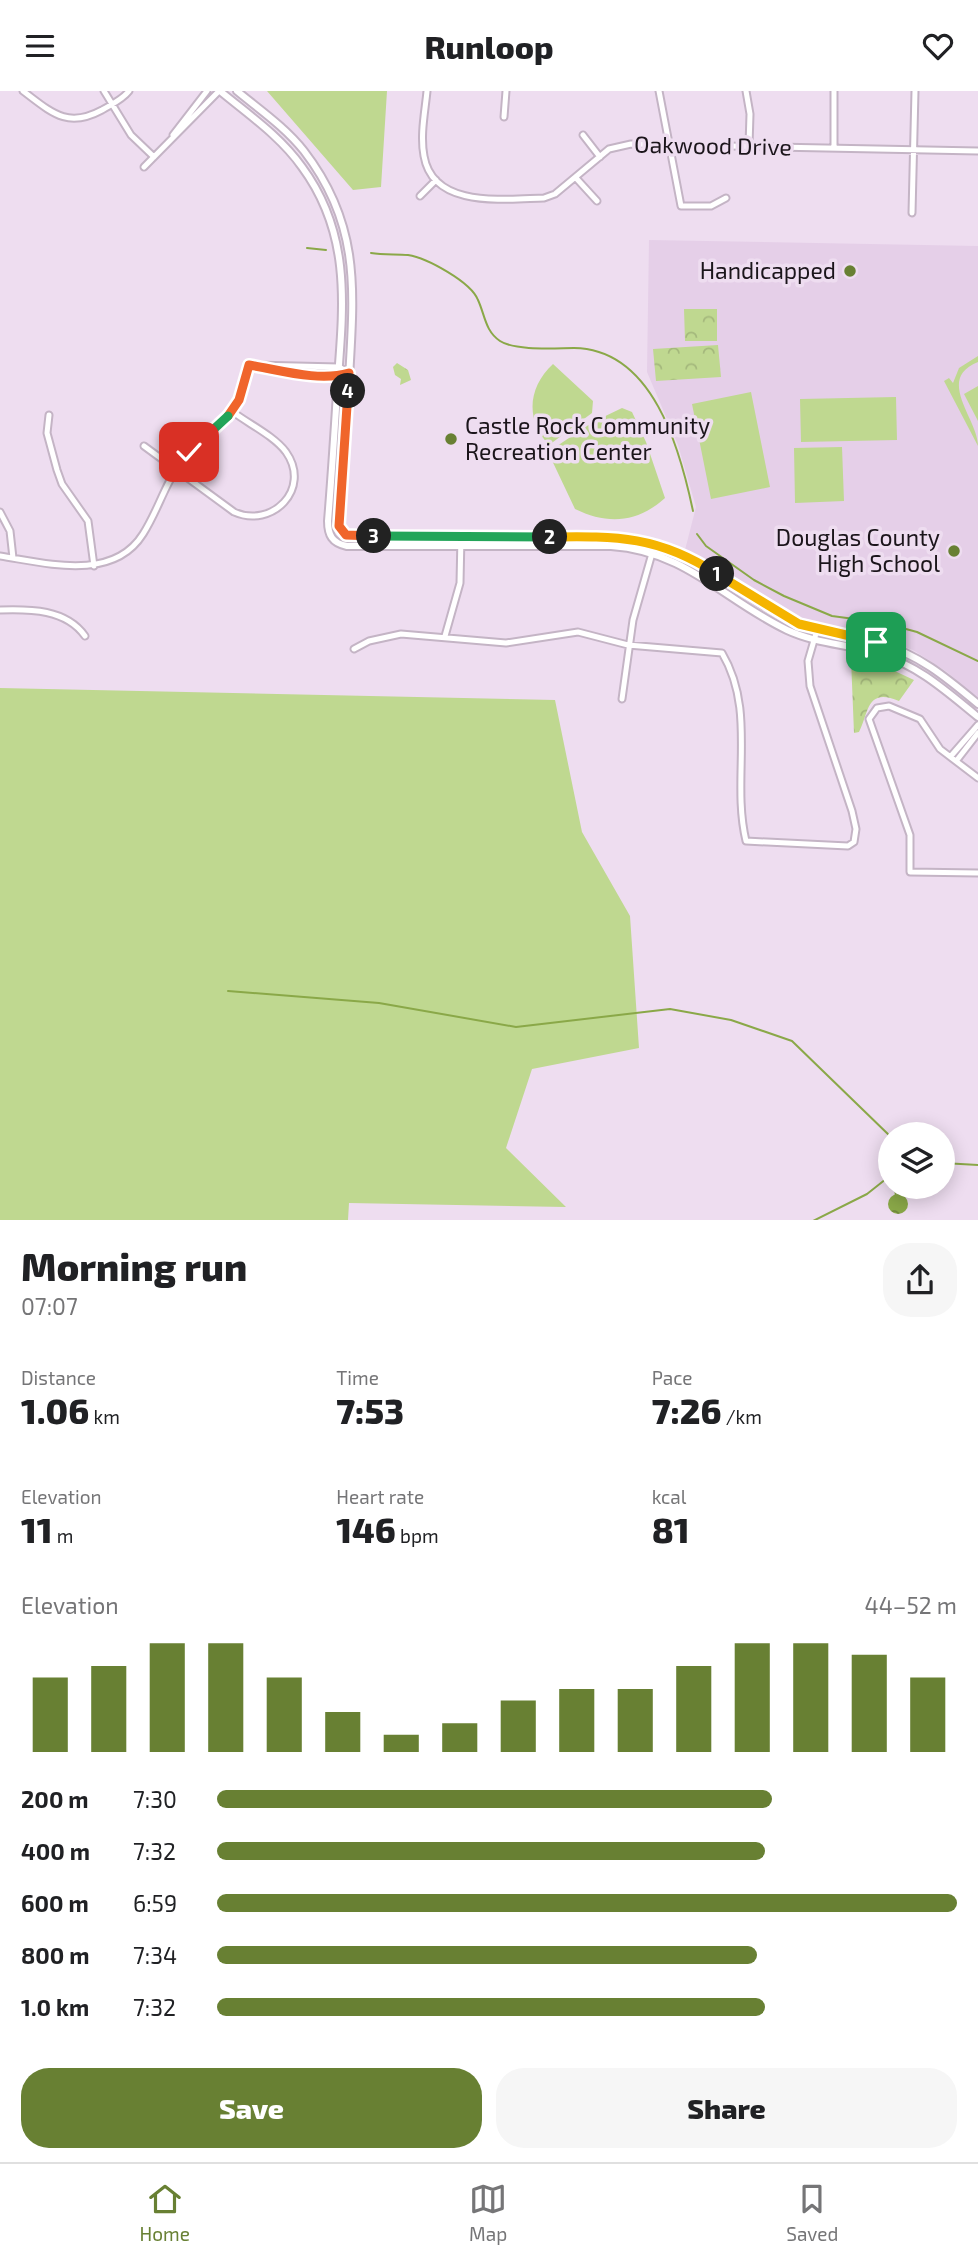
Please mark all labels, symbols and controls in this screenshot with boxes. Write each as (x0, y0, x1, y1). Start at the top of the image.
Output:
icon: menu (21, 27, 59, 65)
text: Runloop (424, 27, 554, 65)
icon: heart (919, 27, 957, 65)
street label: Oakwood Drive (634, 130, 792, 160)
place label: Handicapped (700, 256, 836, 284)
marker: Handicapped (842, 263, 858, 279)
pin: 4 (330, 373, 366, 409)
text: 4 (341, 379, 354, 402)
place label: Castle Rock Community Recreation Center (465, 411, 710, 465)
pin (159, 422, 219, 482)
marker: Castle Rock Community Recreation Center (443, 431, 459, 447)
icon: check (170, 433, 208, 471)
pin: 3 (356, 519, 392, 553)
pin: 2 (532, 519, 568, 555)
place label: Douglas County High School (776, 523, 940, 577)
text: 3 (368, 524, 379, 547)
text: 2 (544, 525, 555, 548)
marker: Douglas County High School (946, 543, 962, 559)
pin: 1 (700, 557, 734, 591)
text: 1 (712, 562, 721, 585)
pin (846, 612, 906, 672)
icon: arrive (857, 623, 895, 661)
map controls (878, 1122, 955, 1199)
button: layers (878, 1122, 955, 1199)
text: Morning run (21, 1243, 247, 1289)
button: share (883, 1243, 957, 1317)
text: 07:07 (21, 1292, 78, 1320)
text: Distance (21, 1366, 96, 1389)
text: Time (336, 1366, 379, 1389)
text: Pace (652, 1366, 693, 1389)
text: 1.06 (21, 1389, 89, 1431)
text: 7:53 (336, 1389, 404, 1431)
text: 7:26 (652, 1389, 721, 1431)
text: km (89, 1405, 120, 1428)
text: /km (721, 1405, 762, 1428)
text: Elevation (21, 1485, 102, 1508)
text: Heart rate (336, 1485, 424, 1508)
text: kcal (652, 1485, 686, 1508)
text: 11 (21, 1508, 53, 1550)
text: 146 (336, 1508, 396, 1550)
text: 81 (652, 1508, 690, 1550)
text: m (53, 1524, 73, 1547)
text: bpm (396, 1524, 439, 1547)
text: Elevation (21, 1591, 119, 1619)
text: 44–52 m (865, 1591, 957, 1619)
text: 200 m (21, 1785, 89, 1813)
text: 7:30 (133, 1785, 177, 1813)
text: 400 m (21, 1837, 90, 1865)
text: 7:32 (133, 1837, 176, 1865)
text: 600 m (21, 1889, 89, 1917)
text: 6:59 (133, 1889, 177, 1917)
text: 800 m (21, 1941, 90, 1969)
text: 7:34 (133, 1941, 177, 1969)
text: 1.0 km (21, 1993, 89, 2021)
text: 7:32 (133, 1993, 176, 2021)
button: Save (21, 2068, 482, 2148)
button: Share (496, 2068, 957, 2148)
tab: Home (140, 2180, 190, 2245)
tab: Map (469, 2180, 507, 2245)
tab: Saved (786, 2180, 838, 2245)

